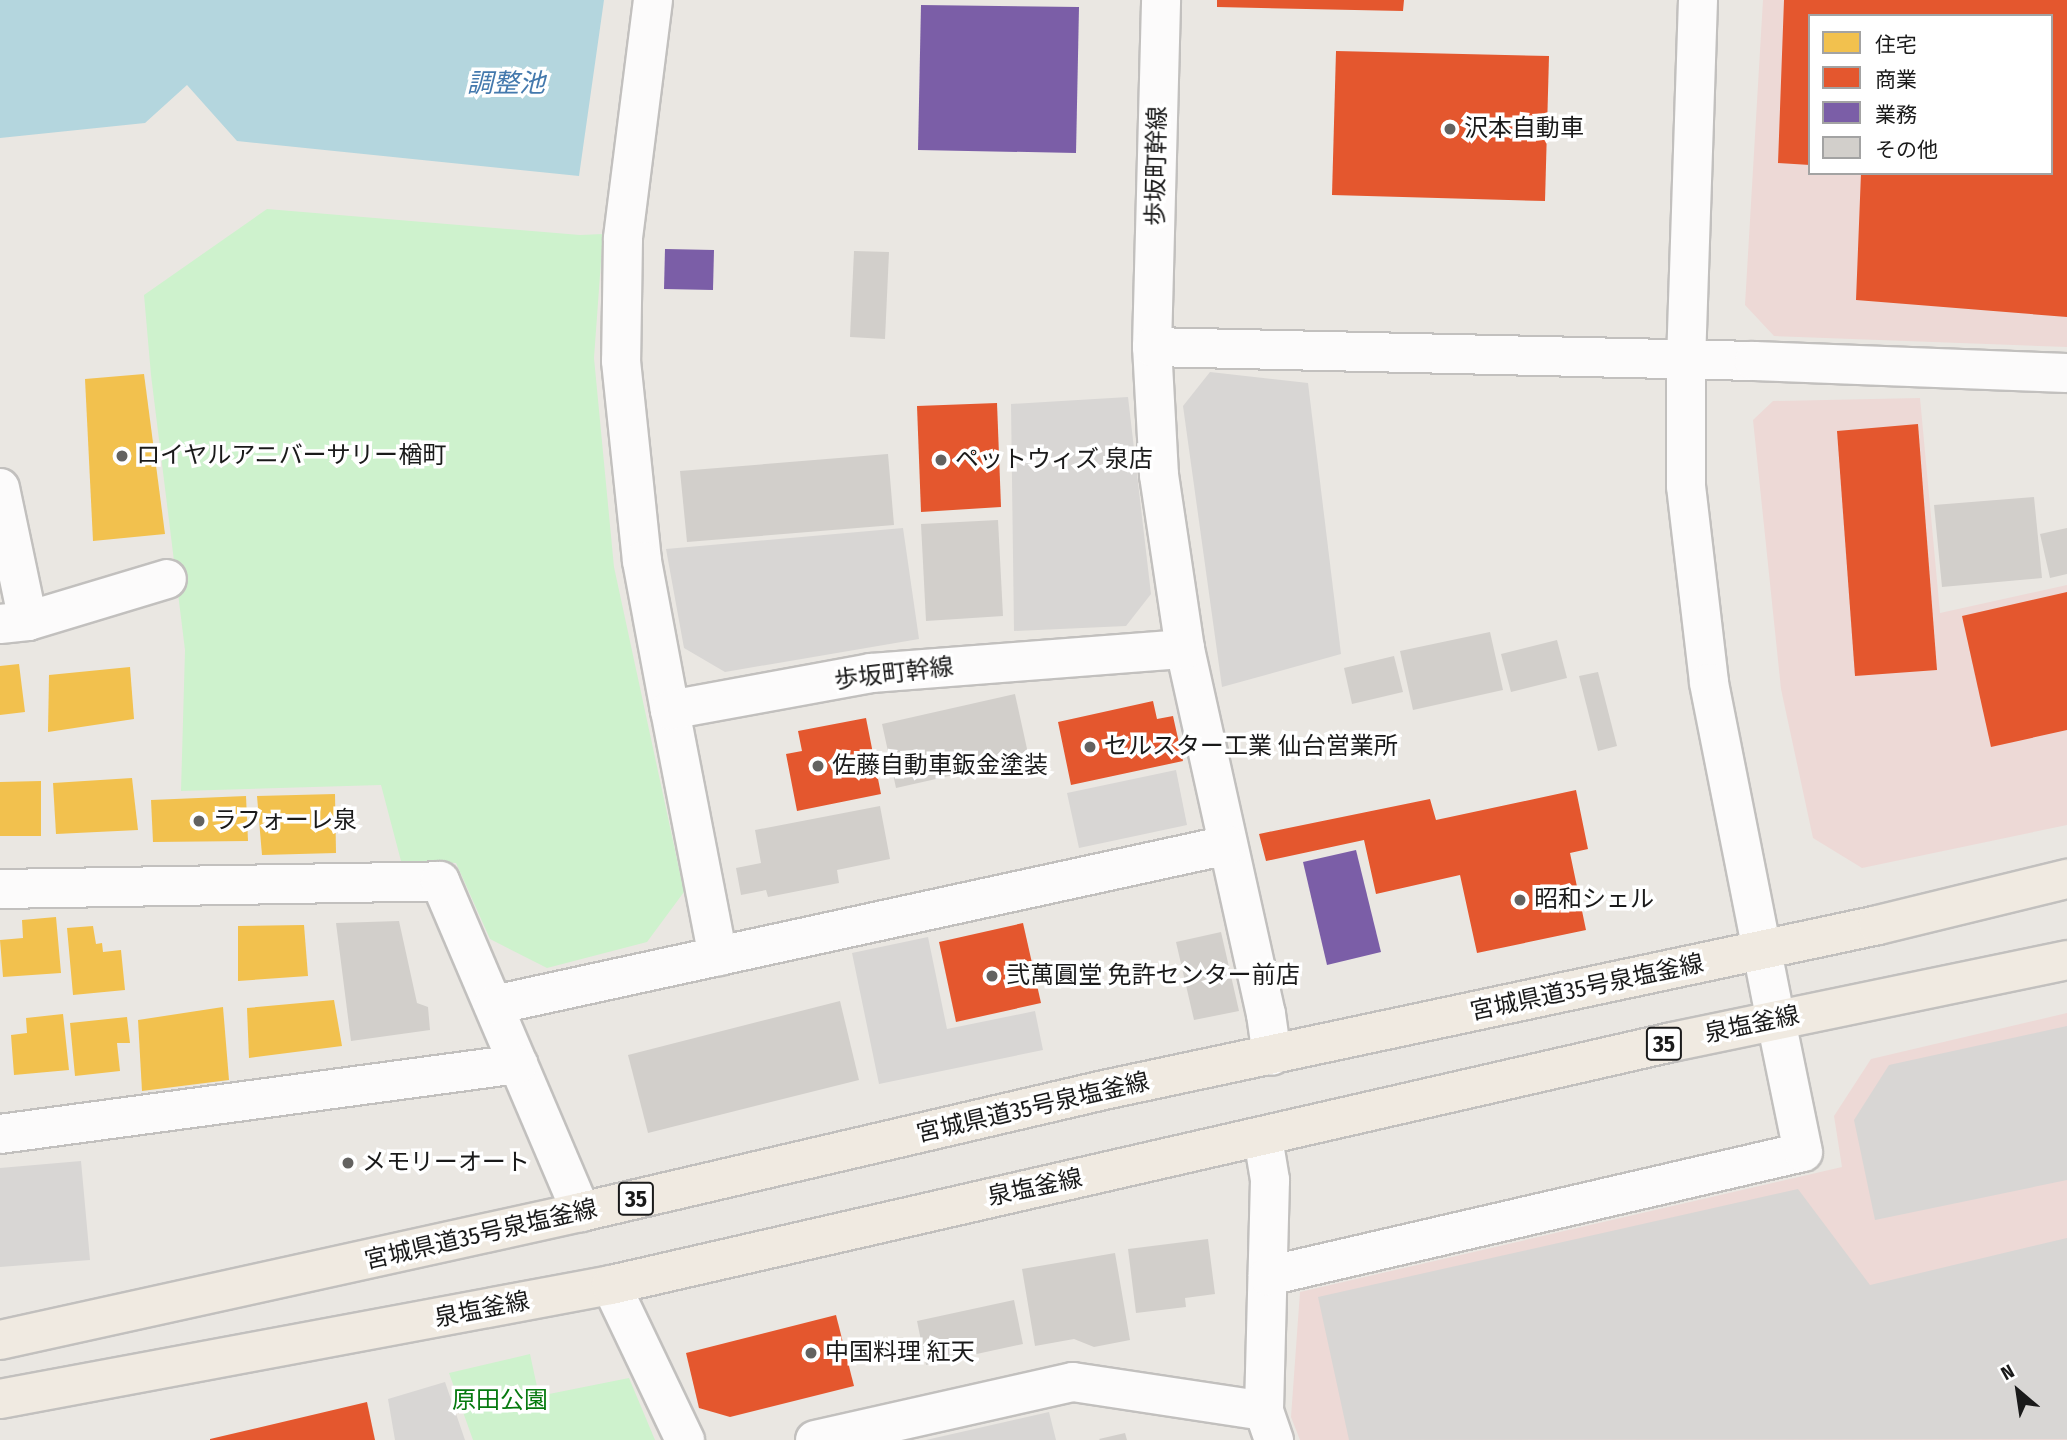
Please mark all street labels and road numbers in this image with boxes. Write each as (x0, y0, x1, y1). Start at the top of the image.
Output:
street label: 歩坂町幹線 (1142, 106, 1172, 226)
street label: 歩坂町幹線 (833, 652, 955, 696)
street label: 宮城県道35号泉塩釜線 (1468, 949, 1706, 1027)
street label: 泉塩釜線 (1702, 1001, 1802, 1049)
road number: 35 (1645, 1024, 1683, 1064)
street label: 宮城県道35号泉塩釜線 (914, 1067, 1152, 1149)
street label: 泉塩釜線 (985, 1164, 1085, 1212)
road number: 35 (617, 1180, 655, 1218)
street label: 宮城県道35号泉塩釜線 (362, 1194, 600, 1276)
street label: 泉塩釜線 (432, 1287, 532, 1333)

